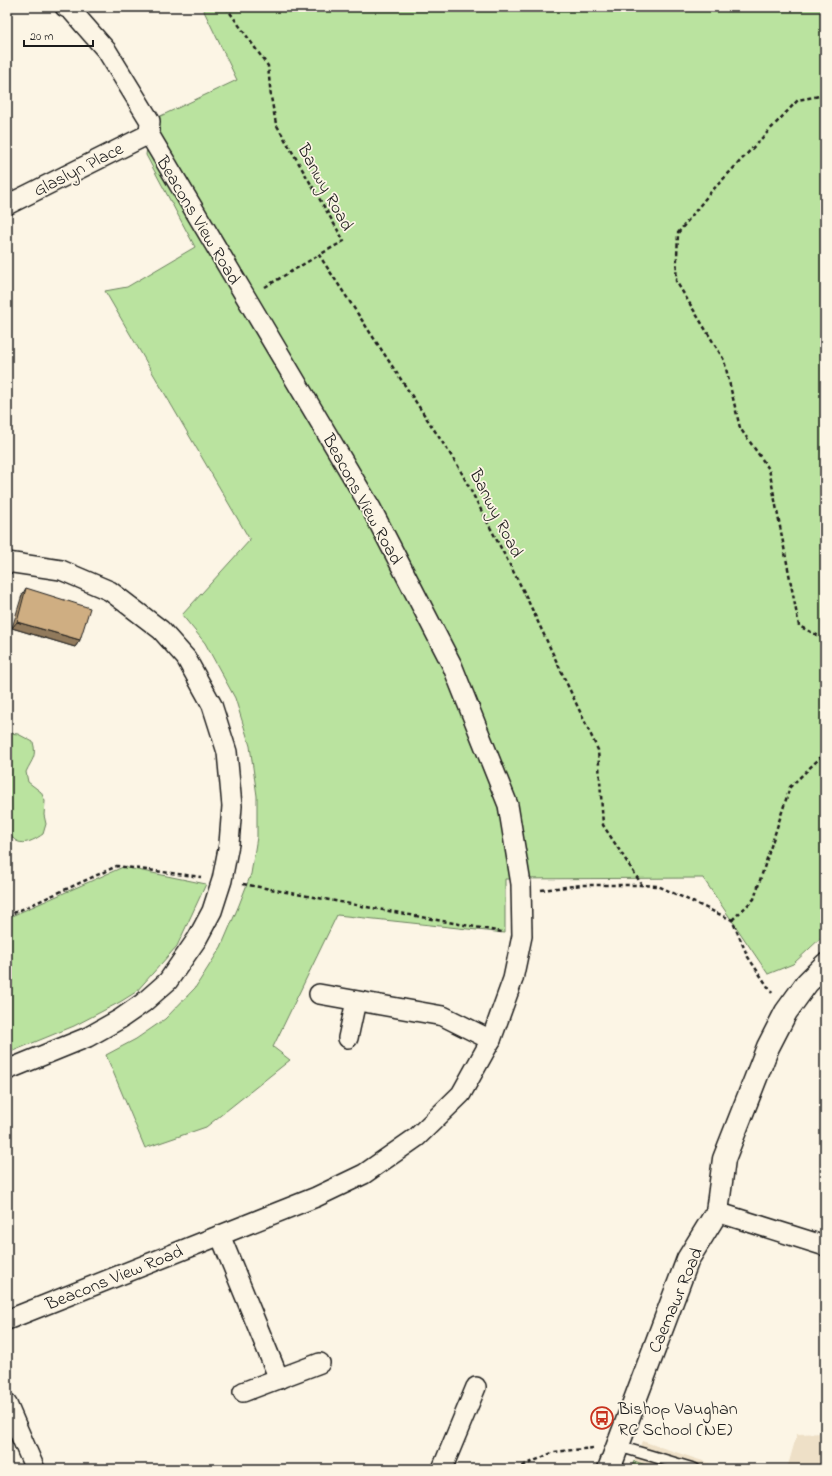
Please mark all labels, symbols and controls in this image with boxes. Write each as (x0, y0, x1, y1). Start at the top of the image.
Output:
scale bar (24, 22, 93, 48)
text: 20 m (30, 28, 53, 46)
street label: Glaslyn Place (29, 137, 129, 205)
street label: Banwy Road (289, 139, 359, 236)
street label: Beacons View Road (148, 151, 246, 290)
street label: Beacons View Road (314, 429, 408, 570)
street label: Banwy Road (461, 464, 529, 563)
street label: Beacons View Road (41, 1239, 187, 1319)
street label: Caemawr Road (643, 1244, 711, 1358)
place label: Bishop Vaughan RC School (NE) (617, 1397, 738, 1444)
bus stop icon: Bishop Vaughan RC School (NE) (589, 1405, 615, 1431)

